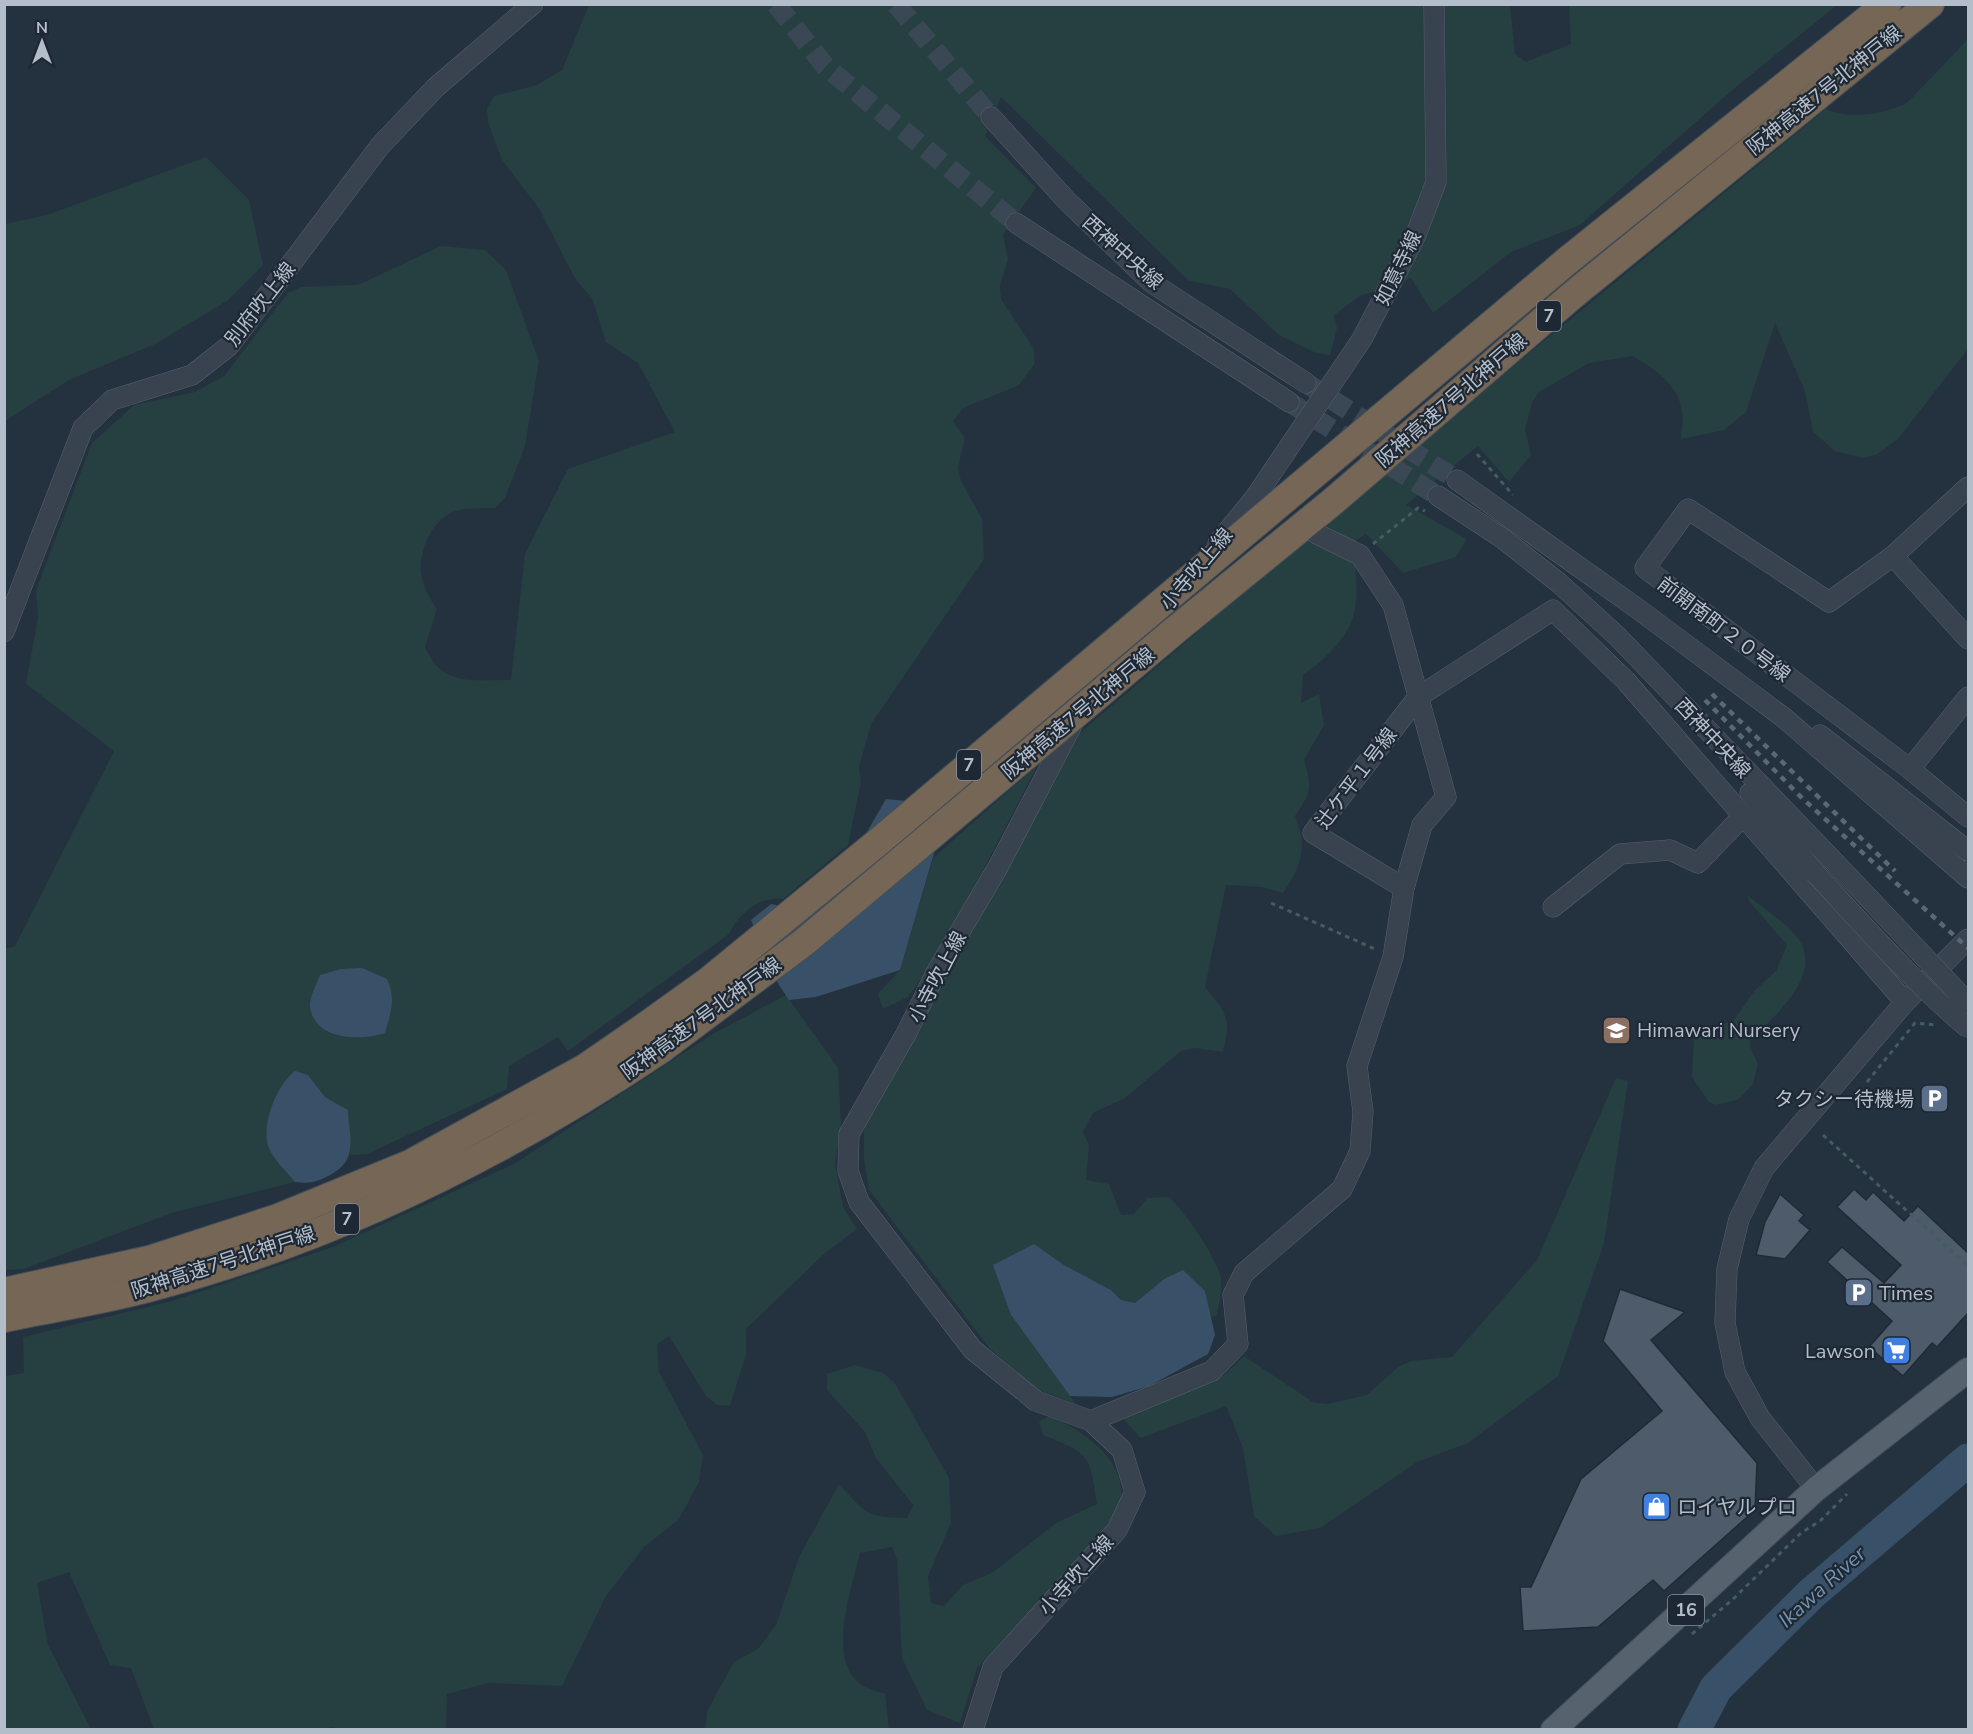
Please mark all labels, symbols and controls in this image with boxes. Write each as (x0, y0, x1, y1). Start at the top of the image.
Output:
north arrow (12, 12, 72, 72)
text: N (36, 17, 48, 39)
street label: 阪神高速7号北神戸線 (1741, 19, 1907, 161)
street label: 西神中央線 (1076, 209, 1169, 296)
street label: 如意寺線 (1369, 226, 1428, 310)
street label: 別府吹上線 (219, 257, 302, 352)
road number: 7 (1537, 301, 1561, 331)
street label: 阪神高速7号北神戸線 (1370, 327, 1533, 474)
street label: 小寺吹上線 (1154, 522, 1239, 616)
street label: 前開南町２０号線 (1652, 570, 1796, 688)
street label: 阪神高速7号北神戸線 (996, 641, 1161, 785)
street label: 西神中央線 (1669, 693, 1757, 784)
street label: 辻ケ平１号線 (1310, 722, 1403, 834)
road number: 7 (957, 750, 981, 780)
street label: 小寺吹上線 (902, 927, 973, 1028)
street label: 阪神高速7号北神戸線 (616, 951, 787, 1086)
school or university icon: Himawari Nursery (1600, 1014, 1632, 1046)
place label: Himawari Nursery (1637, 1017, 1801, 1044)
parking icon: タクシー待機場 (1919, 1083, 1951, 1115)
place label: タクシー待機場 (1774, 1086, 1914, 1113)
road number: 7 (335, 1204, 359, 1234)
street label: 阪神高速7号北神戸線 (128, 1220, 319, 1305)
parking icon: Times (1842, 1277, 1874, 1309)
place label: Times (1879, 1280, 1933, 1307)
supermarket icon: Lawson (1880, 1335, 1912, 1367)
place label: Lawson (1805, 1338, 1875, 1365)
shop icon: ロイヤルプロ (1640, 1491, 1672, 1523)
place label: ロイヤルプロ (1677, 1494, 1796, 1521)
street label: 小寺吹上線 (1033, 1529, 1120, 1622)
water label: Ikawa River (1772, 1540, 1872, 1634)
road number: 16 (1668, 1595, 1704, 1625)

